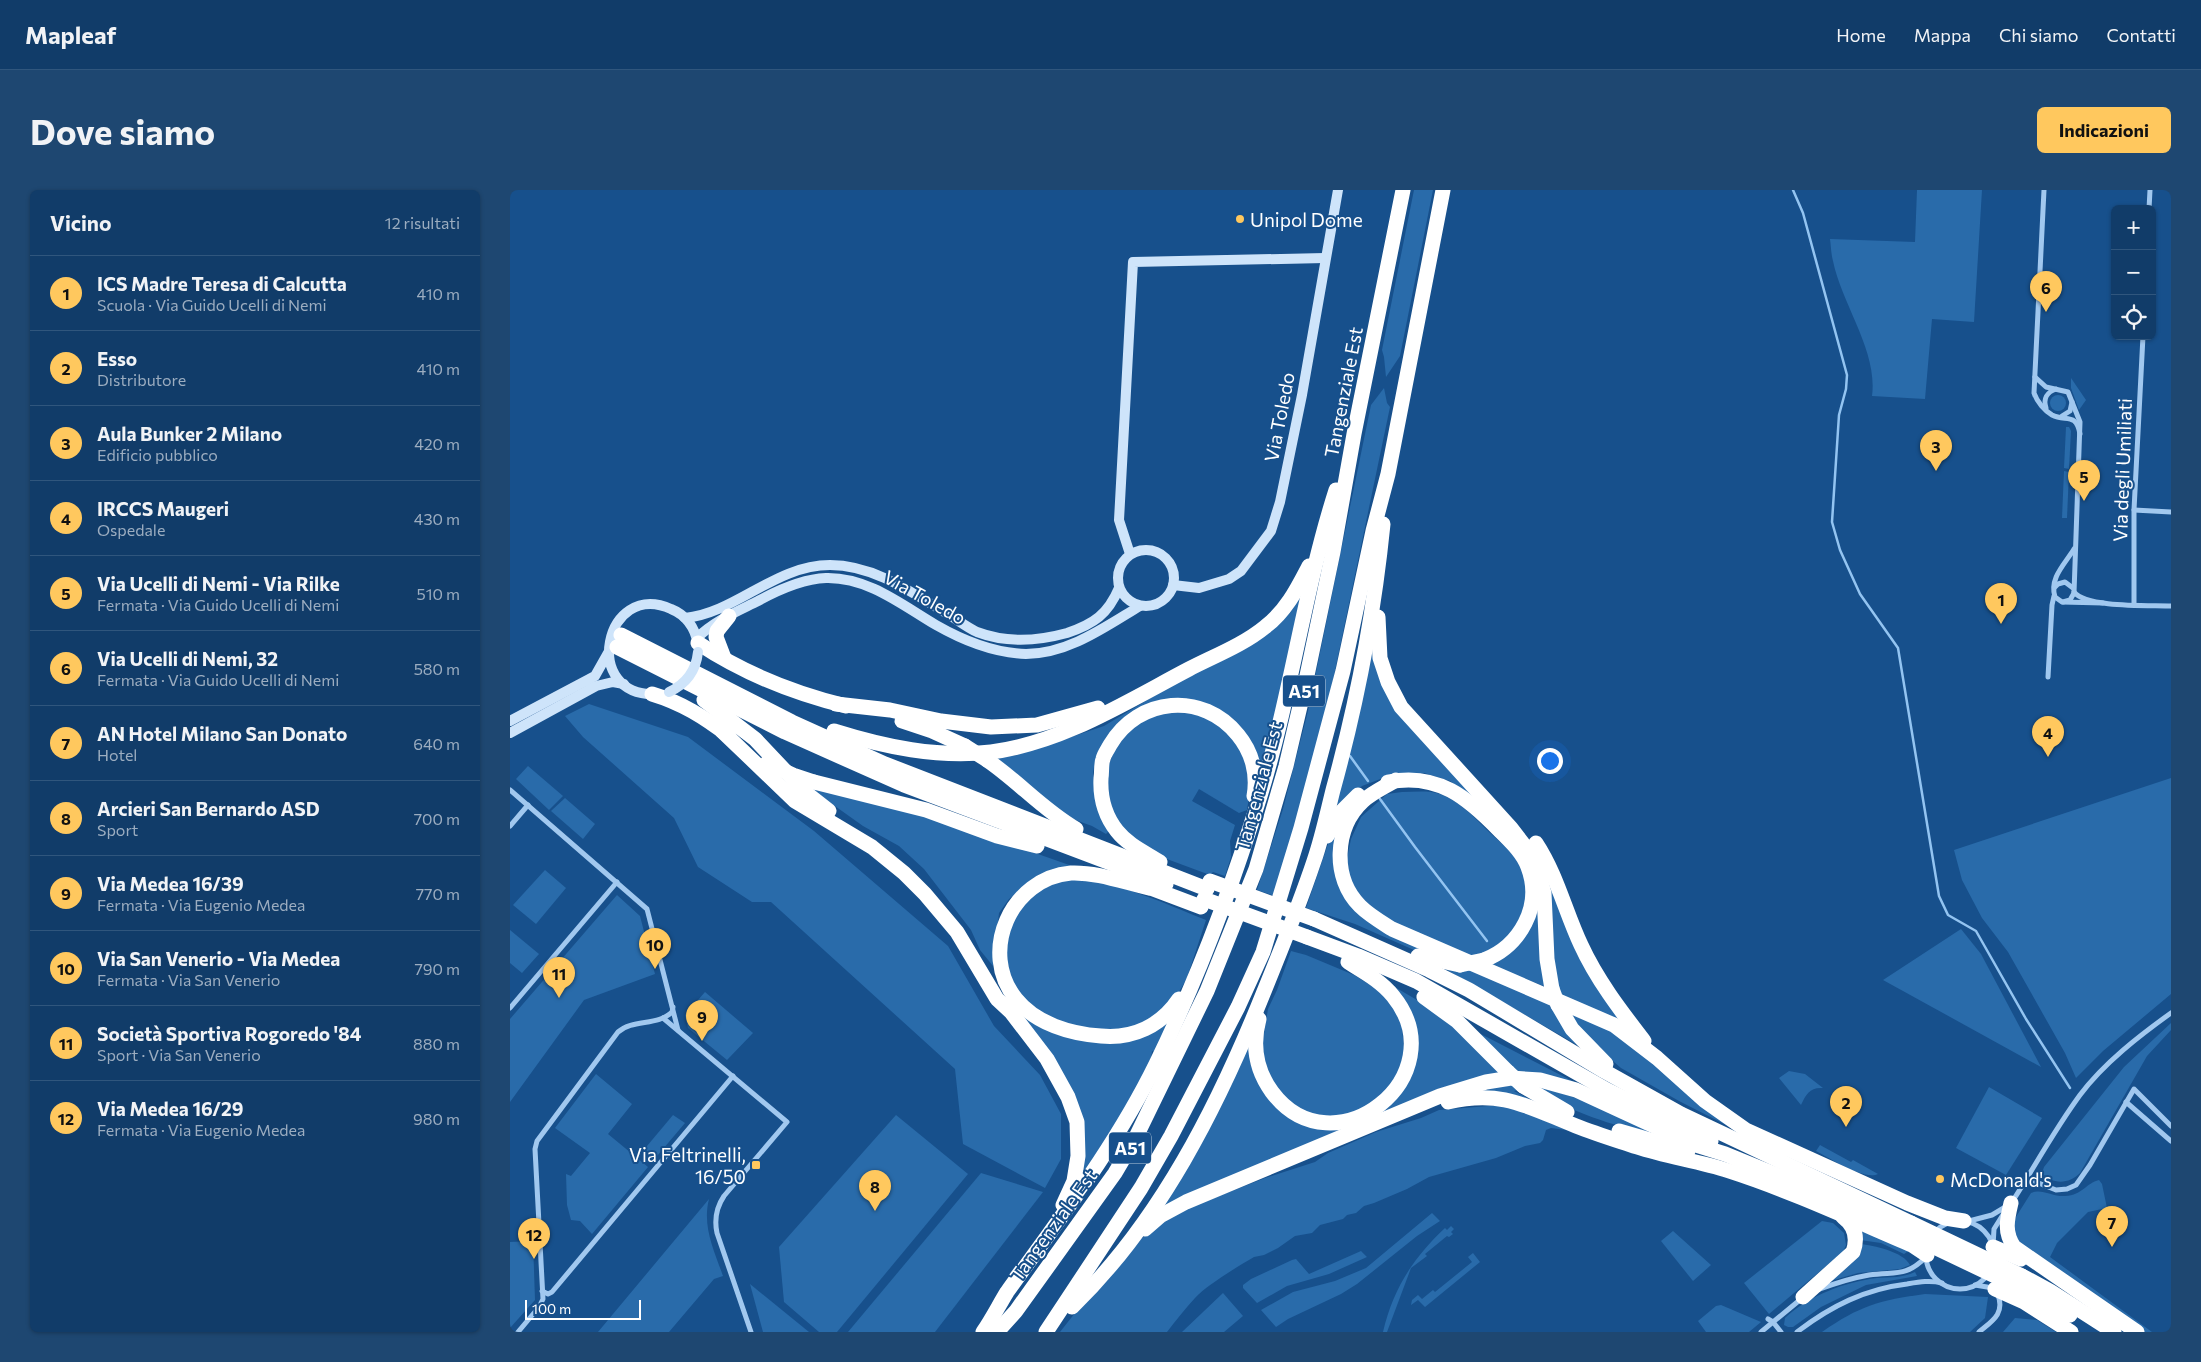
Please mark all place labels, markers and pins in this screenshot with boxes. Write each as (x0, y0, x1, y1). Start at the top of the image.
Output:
place label: Unipol Dome (1250, 208, 1363, 231)
marker: Unipol Dome (1234, 213, 1246, 225)
pin: 6 (2030, 271, 2062, 312)
pin: 3 (1920, 430, 1952, 471)
pin: 5 (2068, 460, 2100, 501)
pin: 1 (1985, 583, 2017, 624)
pin: 4 (2032, 716, 2064, 757)
pin: 10 (639, 928, 671, 969)
pin: 11 (543, 957, 575, 998)
pin: 9 (686, 1000, 718, 1041)
pin: 2 (1830, 1086, 1862, 1127)
place label: Via Feltrinelli, 16/50 (629, 1143, 746, 1188)
marker: Via Feltrinelli, 16/50 (750, 1159, 762, 1171)
place label: McDonald's (1950, 1168, 2052, 1191)
pin: 8 (859, 1170, 891, 1211)
marker: McDonald's (1934, 1173, 1946, 1185)
pin: 7 (2096, 1206, 2128, 1247)
pin: 12 (518, 1218, 550, 1259)

